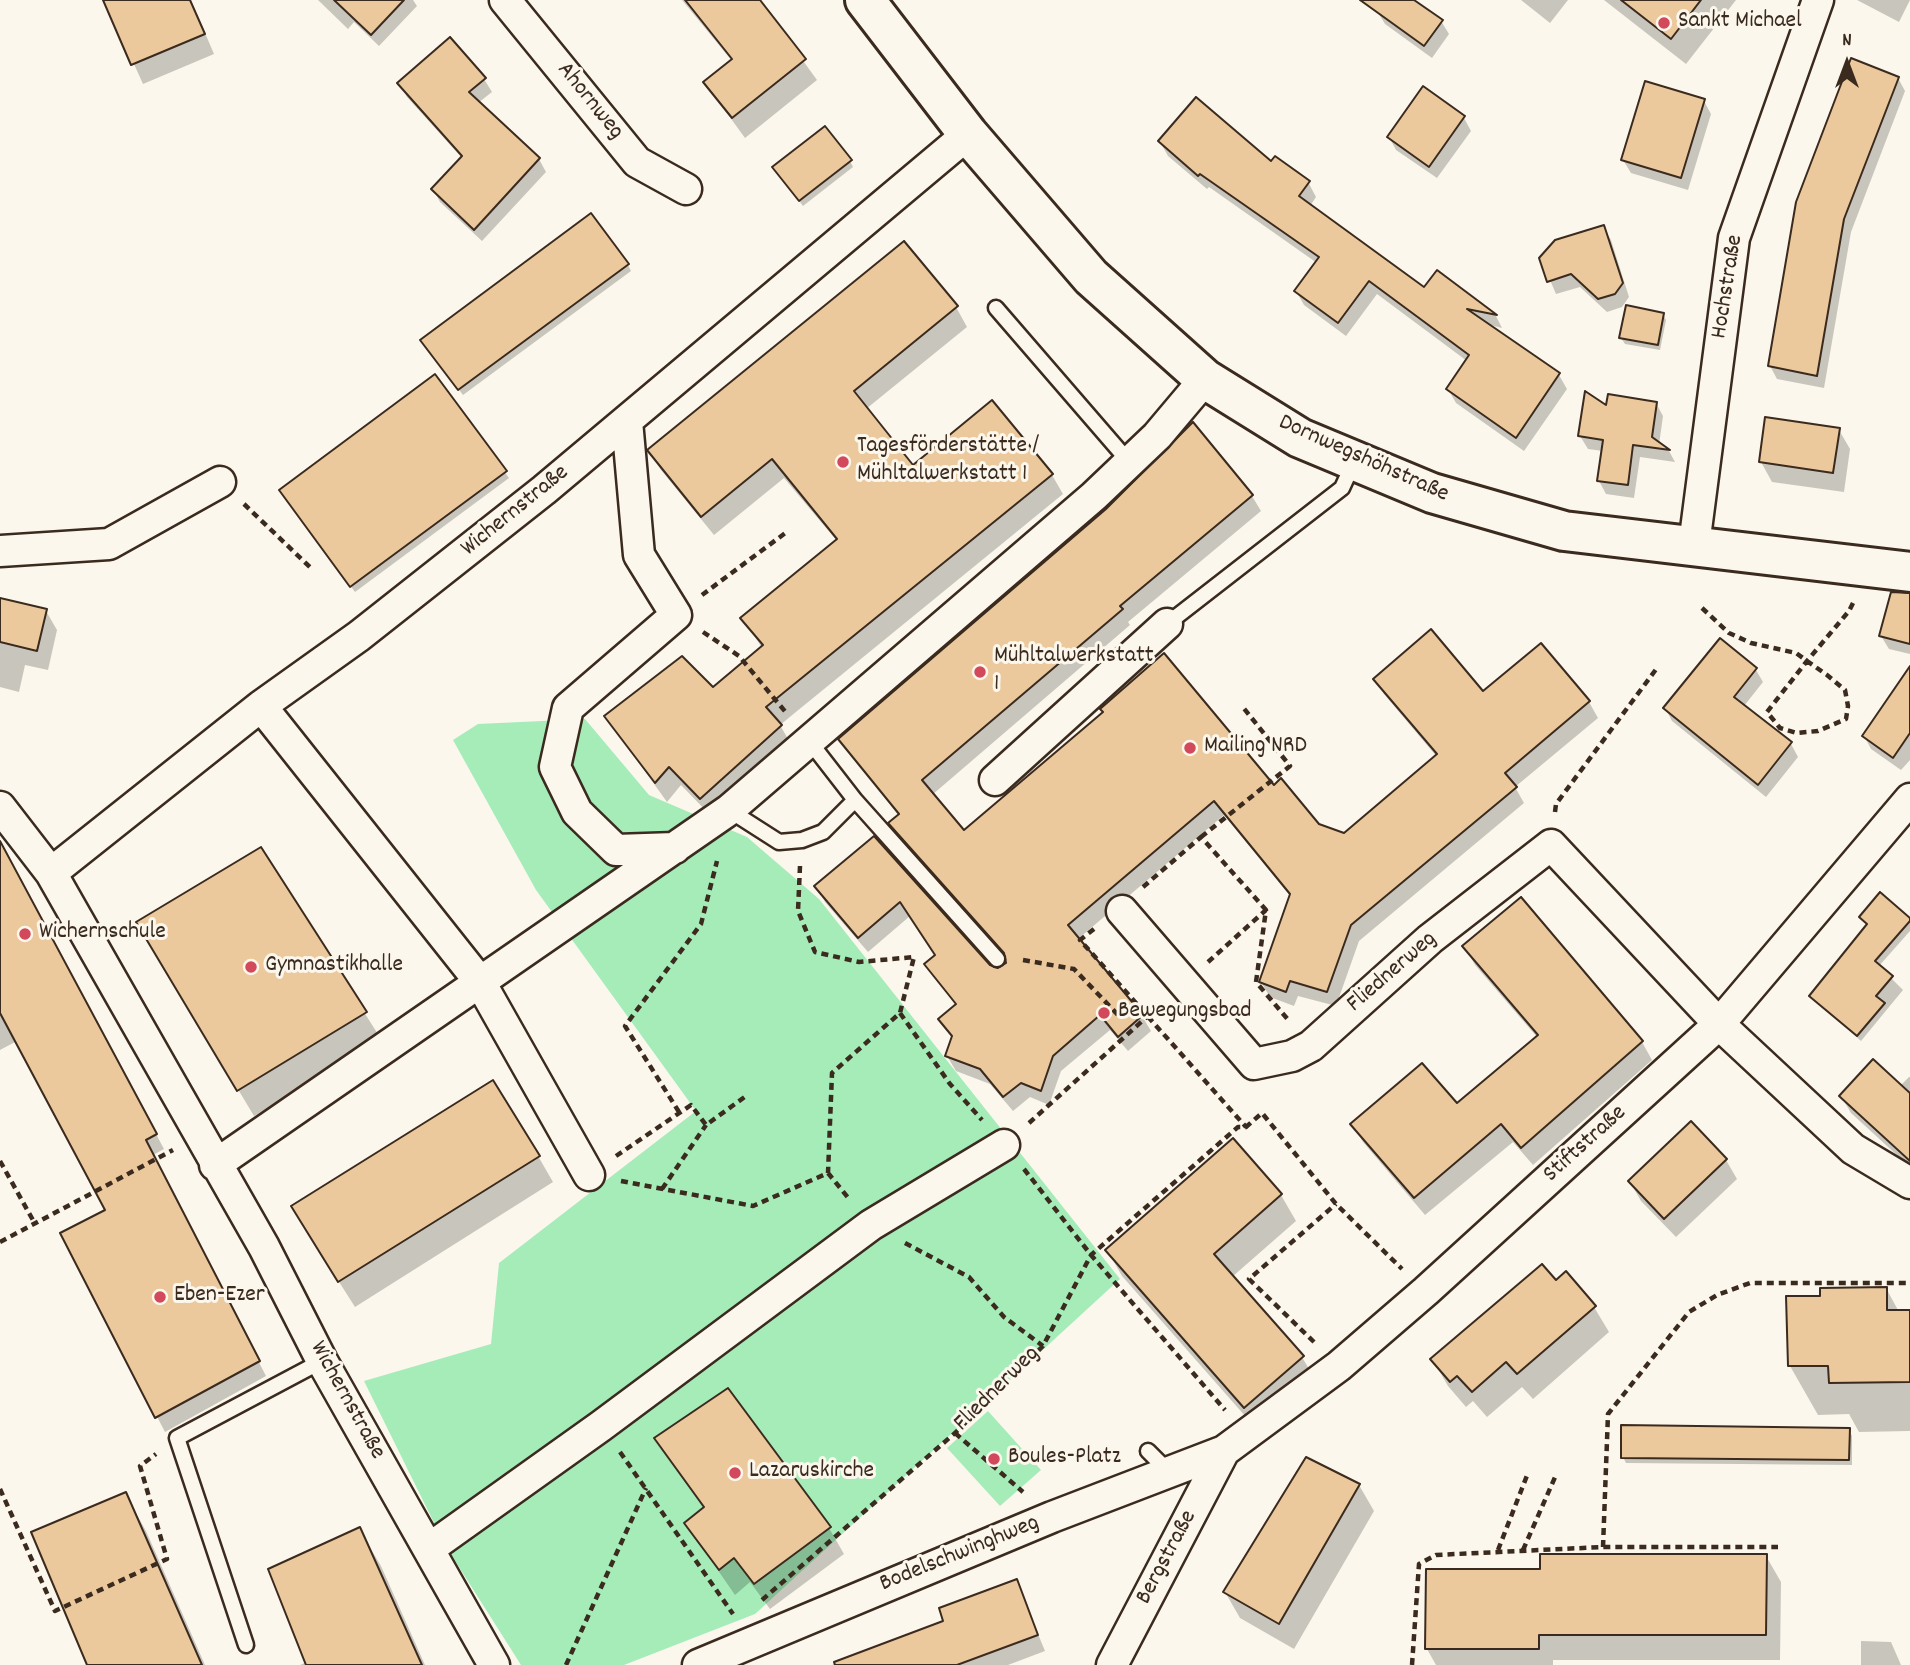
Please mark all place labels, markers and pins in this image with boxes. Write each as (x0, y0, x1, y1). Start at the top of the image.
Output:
place label: Sankt Michael (1678, 9, 1802, 37)
marker: Sankt Michael (1656, 15, 1672, 31)
place label: Tagesförderstätte / Mühltalwerkstatt 1 (857, 434, 1039, 490)
marker: Tagesförderstätte / Mühltalwerkstatt 1 (835, 454, 851, 470)
place label: Mühltalwerkstatt 1 (994, 644, 1154, 700)
marker: Mühltalwerkstatt 1 (972, 664, 988, 680)
place label: Mailing NRD (1204, 734, 1307, 762)
marker: Mailing NRD (1182, 740, 1198, 756)
place label: Wichernschule (39, 920, 166, 948)
marker: Wichernschule (17, 926, 33, 942)
place label: Gymnastikhalle (265, 953, 403, 981)
marker: Gymnastikhalle (243, 959, 259, 975)
place label: Bewegungsbad (1118, 999, 1251, 1027)
marker: Bewegungsbad (1096, 1005, 1112, 1021)
place label: Eben-Ezer (174, 1283, 265, 1311)
marker: Eben-Ezer (152, 1289, 168, 1305)
place label: Boules-Platz (1008, 1445, 1121, 1473)
marker: Boules-Platz (986, 1451, 1002, 1467)
place label: Lazaruskirche (749, 1459, 874, 1487)
marker: Lazaruskirche (727, 1465, 743, 1481)

